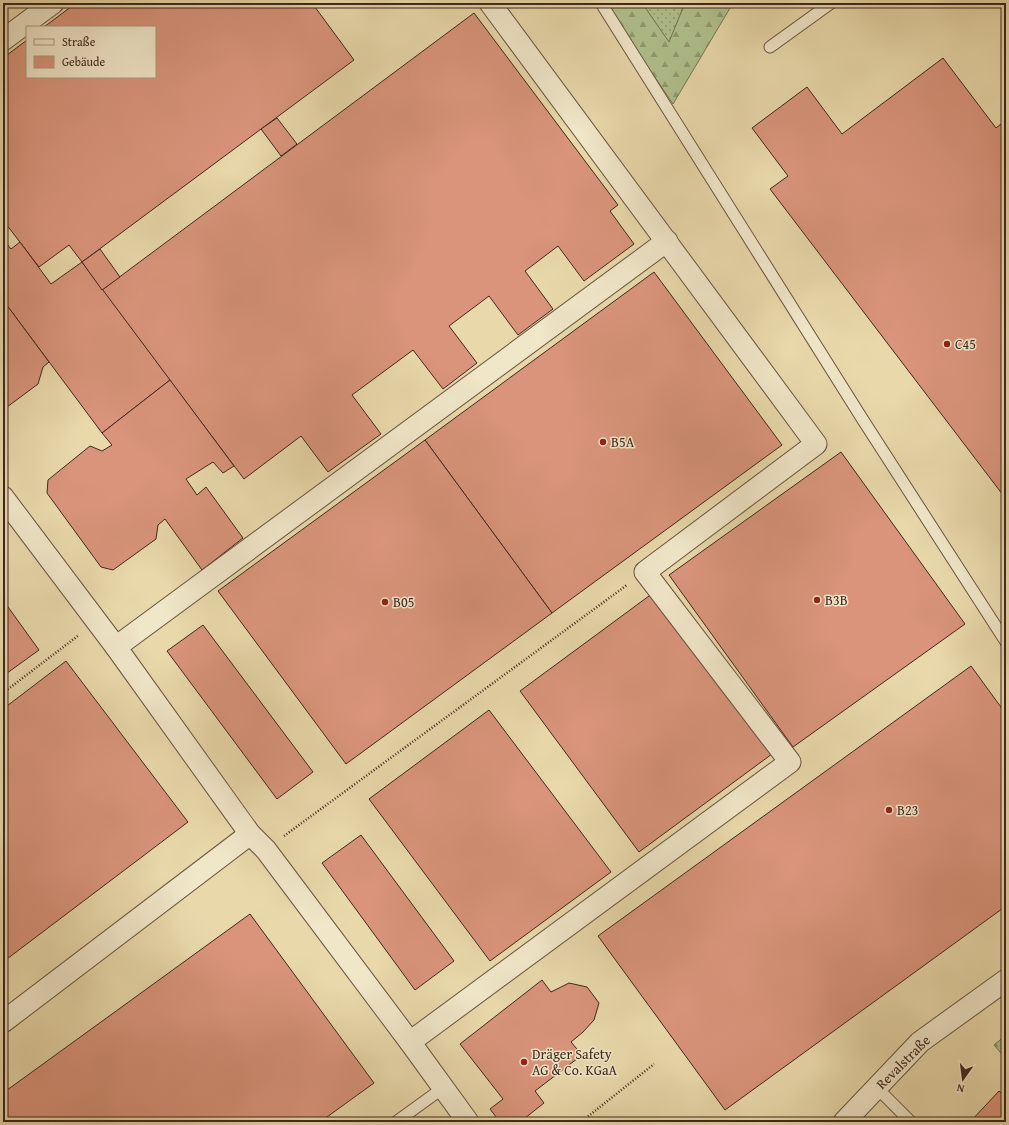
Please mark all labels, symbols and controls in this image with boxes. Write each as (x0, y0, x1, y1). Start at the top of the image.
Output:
legend (26, 26, 156, 78)
text: Straße (62, 33, 96, 50)
text: Gebäude (62, 53, 105, 70)
place label: C45 (955, 334, 976, 354)
marker: C45 (942, 339, 952, 349)
place label: B5A (611, 432, 635, 452)
marker: B5A (598, 437, 608, 447)
place label: B3B (825, 590, 848, 610)
place label: B05 (393, 592, 414, 612)
marker: B3B (812, 595, 822, 605)
marker: B05 (380, 597, 390, 607)
place label: B23 (897, 800, 918, 820)
marker: B23 (884, 805, 894, 815)
street label: Revalstraße (871, 1030, 935, 1094)
place label: Dräger Safety AG & Co. KGaA (532, 1044, 618, 1080)
marker: Dräger Safety AG & Co. KGaA (519, 1057, 529, 1067)
north arrow (943, 1059, 983, 1099)
text: N (954, 1080, 966, 1097)

